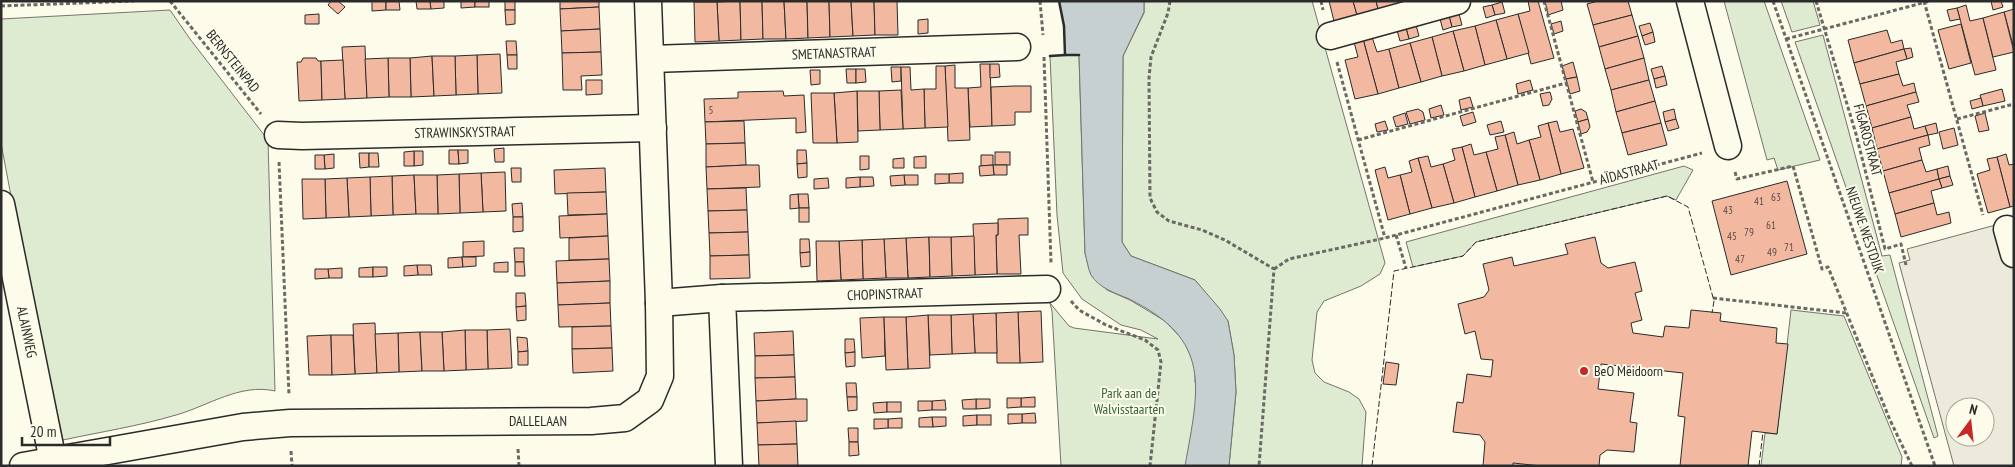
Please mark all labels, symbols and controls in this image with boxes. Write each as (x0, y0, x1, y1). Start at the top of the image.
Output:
street label: BERNSTEINPAD (202, 26, 264, 96)
street label: SMETANASTRAAT (791, 43, 877, 63)
street label: FIGAROSTRAAT (1850, 102, 1886, 179)
house number: 5 (709, 103, 714, 117)
street label: STRAWINSKYSTRAAT (414, 122, 517, 142)
street label: AÏDASTRAAT (1597, 155, 1661, 189)
street label: NIEUWE WESTDIJK (1842, 184, 1888, 276)
house number: 63 (1771, 190, 1781, 204)
house number: 41 (1754, 194, 1764, 208)
house number: 43 (1723, 203, 1733, 217)
house number: 61 (1766, 218, 1776, 232)
house number: 79 (1744, 225, 1754, 239)
house number: 45 (1727, 229, 1737, 243)
house number: 71 (1784, 240, 1794, 254)
house number: 49 (1767, 245, 1777, 259)
house number: 47 (1735, 252, 1745, 266)
street label: CHOPINSTRAAT (847, 284, 924, 304)
street label: ALAINWEG (13, 305, 41, 360)
place label: BeO Meidoorn (1594, 362, 1663, 380)
marker: BeO Meidoorn (1578, 365, 1590, 377)
park label: Park aan de Walvisstaarten (1094, 384, 1164, 418)
north arrow (1945, 397, 1995, 447)
text: N (1967, 400, 1979, 419)
street label: DALLELAAN (509, 412, 567, 430)
scale bar (22, 414, 110, 446)
text: 20 m (30, 422, 56, 441)

